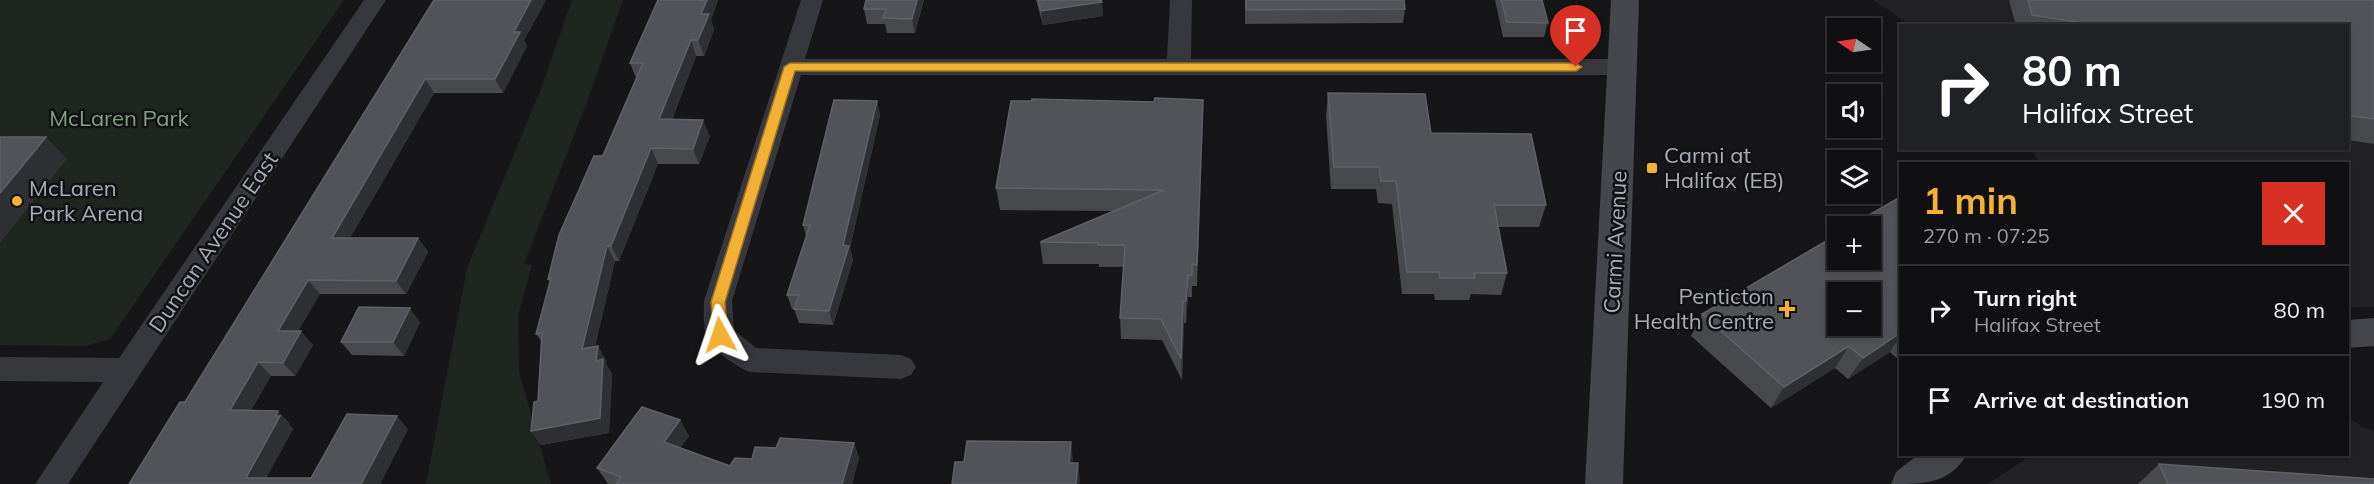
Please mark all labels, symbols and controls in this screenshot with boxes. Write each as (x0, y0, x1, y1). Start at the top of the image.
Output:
pin (1550, 5, 1601, 67)
icon: arrive (1559, 14, 1592, 47)
north arrow (1827, 18, 1881, 72)
map controls (1827, 18, 1881, 336)
text: 80 m (2022, 44, 2122, 97)
icon: right (1923, 48, 2001, 126)
button: sound (1827, 84, 1881, 138)
text: Halifax Street (2022, 96, 2193, 130)
park label: McLaren Park (49, 104, 190, 132)
place label: Carmi at Halifax (EB) (1664, 141, 1784, 194)
street label: Duncan Avenue East (142, 146, 284, 337)
button: layers (1827, 150, 1881, 204)
marker: Carmi at Halifax (EB) (1645, 161, 1659, 175)
street label: Carmi Avenue (1597, 170, 1633, 314)
place label: McLaren Park Arena (29, 174, 143, 227)
text: 1 min (1923, 178, 2018, 223)
button: close (2262, 182, 2325, 245)
marker: McLaren Park Arena (10, 194, 24, 208)
button: + (1827, 216, 1881, 270)
text: 270 m · 07:25 (1923, 223, 2049, 248)
place label: Penticton Health Centre (1634, 282, 1774, 335)
button: − (1827, 282, 1881, 336)
text: Turn right (1974, 284, 2077, 312)
icon: right (1923, 294, 1956, 327)
text: 80 m (2274, 296, 2325, 324)
marker: Penticton Health Centre (1778, 300, 1796, 318)
position arrow (688, 303, 752, 367)
text: Halifax Street (1974, 312, 2101, 337)
icon: arrive (1923, 384, 1956, 417)
text: Arrive at destination (1974, 386, 2189, 414)
text: 190 m (2260, 386, 2325, 414)

